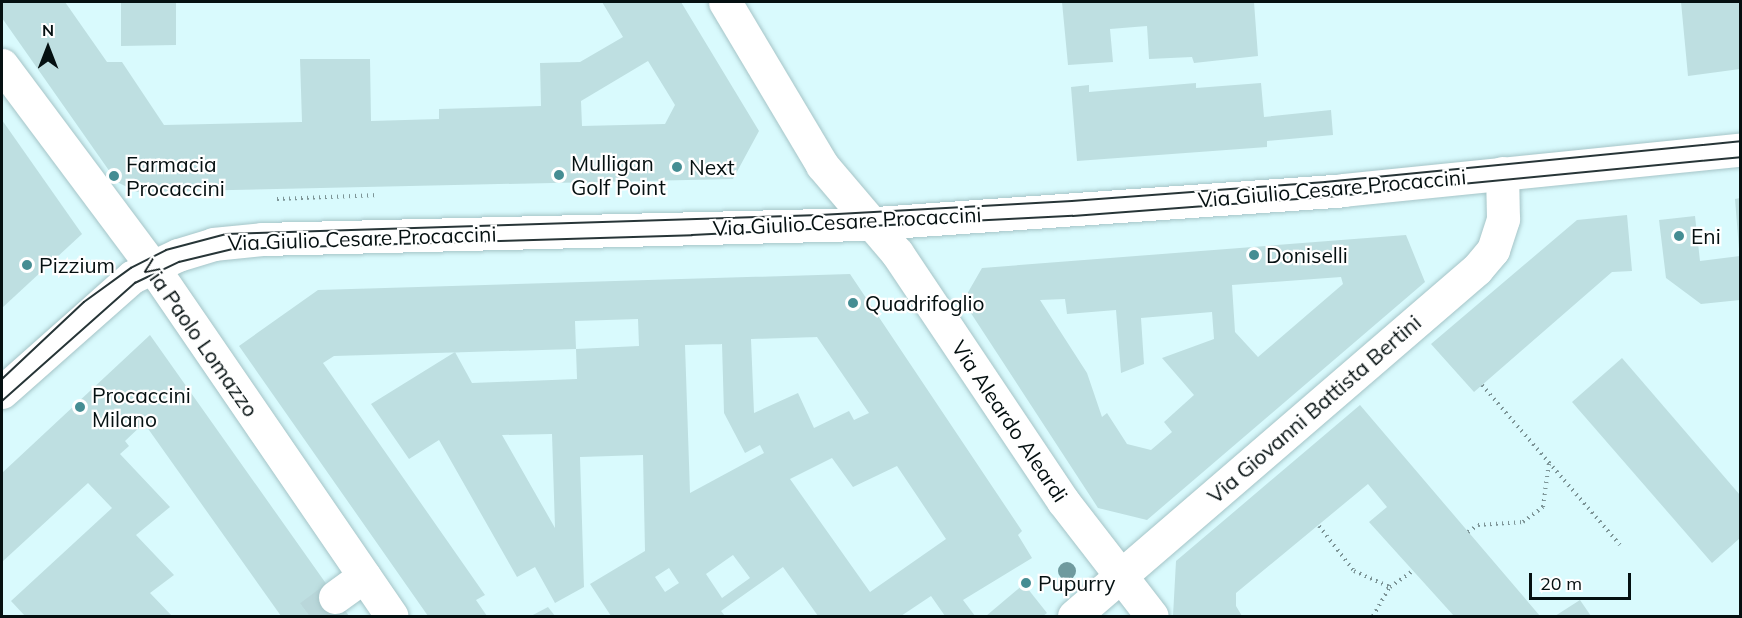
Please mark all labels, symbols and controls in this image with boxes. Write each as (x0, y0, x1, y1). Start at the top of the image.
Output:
north arrow (18, 18, 78, 78)
text: N (42, 20, 54, 40)
place label: Mulligan Golf Point (571, 150, 666, 200)
place label: Farmacia Procaccini (126, 151, 225, 201)
place label: Next (689, 154, 735, 180)
marker: Next (670, 160, 684, 174)
street label: Via Giulio Cesare Procaccini (1197, 164, 1467, 212)
marker: Mulligan Golf Point (552, 168, 566, 182)
marker: Farmacia Procaccini (107, 169, 121, 183)
street label: Via Giulio Cesare Procaccini (712, 201, 982, 241)
street label: Via Giulio Cesare Procaccini (227, 221, 497, 255)
place label: Eni (1691, 223, 1721, 249)
marker: Eni (1672, 229, 1686, 243)
place label: Doniselli (1266, 242, 1348, 268)
marker: Doniselli (1247, 248, 1261, 262)
place label: Pizzium (39, 252, 115, 278)
street label: Via Paolo Lomazzo (136, 255, 264, 421)
marker: Pizzium (20, 258, 34, 272)
place label: Quadrifoglio (865, 290, 985, 316)
marker: Quadrifoglio (846, 296, 860, 310)
street label: Via Giovanni Battista Bertini (1202, 310, 1426, 508)
street label: Via Aleardo Aleardi (947, 335, 1073, 507)
place label: Procaccini Milano (92, 382, 191, 432)
marker: Procaccini Milano (73, 400, 87, 414)
scale bar (1532, 561, 1634, 599)
place label: Pupurry (1038, 570, 1115, 596)
text: 20 m (1540, 572, 1582, 595)
marker: Pupurry (1019, 576, 1033, 590)

